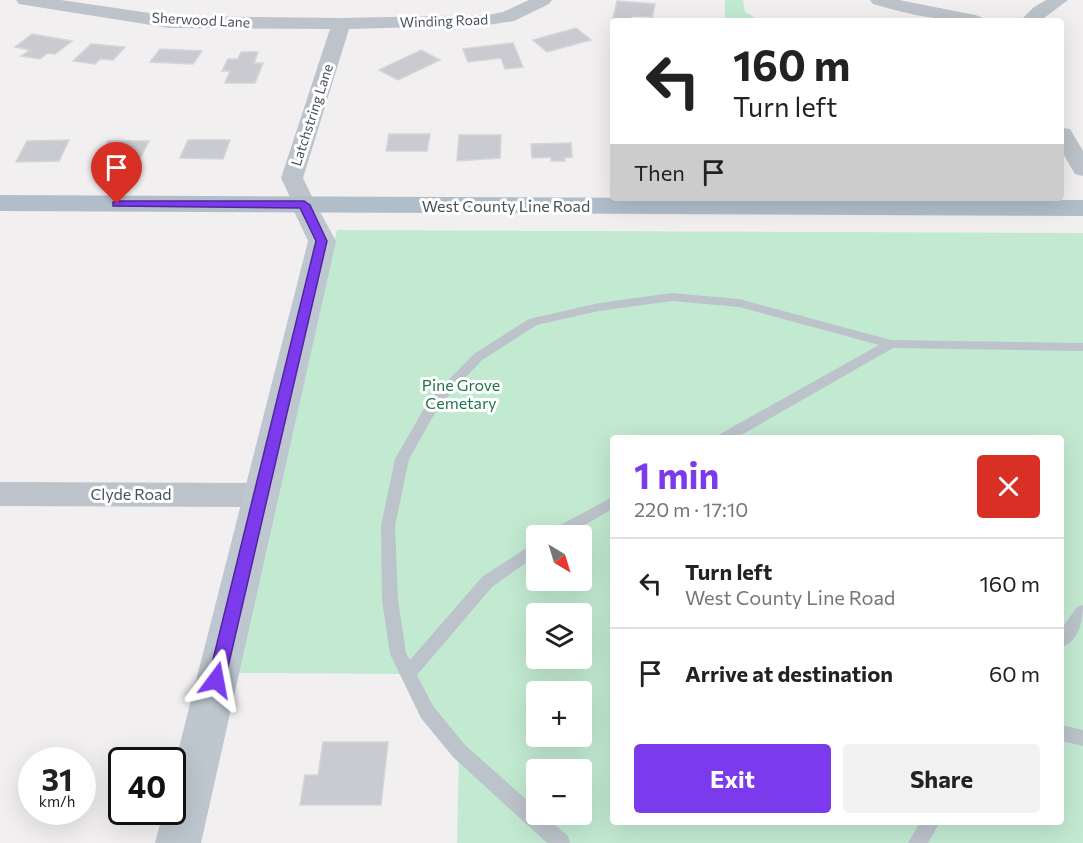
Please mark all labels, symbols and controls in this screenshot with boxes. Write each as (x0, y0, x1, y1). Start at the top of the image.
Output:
street label: Sherwood Lane (151, 8, 251, 31)
street label: Winding Road (399, 10, 489, 31)
text: 160 m (733, 38, 851, 90)
icon: left (634, 42, 712, 120)
street label: Latchstring Lane (287, 62, 336, 168)
text: Turn left (733, 90, 837, 123)
pin (91, 142, 142, 204)
icon: arrive (100, 151, 133, 184)
icon: arrive (697, 156, 730, 189)
text: Then (634, 159, 685, 186)
street label: West County Line Road (422, 196, 590, 215)
park label: Pine Grove Cemetary (422, 375, 500, 412)
text: 1 min (634, 452, 719, 496)
button: close (977, 455, 1040, 518)
street label: Clyde Road (90, 484, 172, 503)
text: 220 m · 17:10 (634, 497, 748, 521)
north arrow (526, 525, 592, 591)
map controls (526, 525, 592, 825)
text: Turn left (685, 558, 772, 585)
icon: left (634, 567, 667, 600)
text: 160 m (979, 570, 1040, 597)
text: West County Line Road (685, 585, 895, 609)
button: layers (526, 603, 592, 669)
position arrow (184, 648, 248, 712)
icon: arrive (634, 657, 667, 690)
text: Arrive at destination (685, 660, 893, 687)
text: 60 m (989, 660, 1040, 687)
button: + (526, 681, 592, 747)
button: Exit (634, 744, 831, 813)
button: Share (843, 744, 1040, 813)
speed limit sign: 40 (108, 747, 186, 825)
button: − (526, 759, 592, 825)
text: 31 (41, 760, 73, 797)
text: km/h (39, 792, 75, 810)

